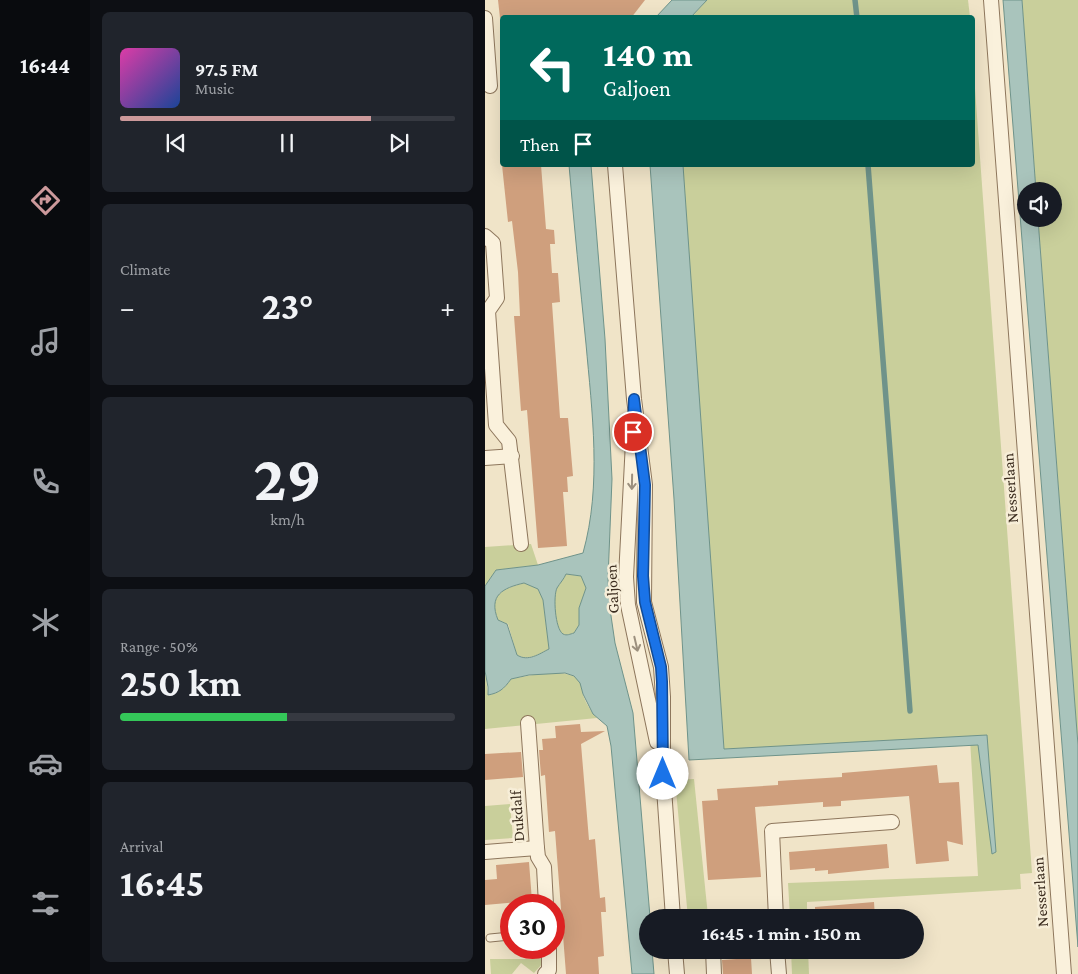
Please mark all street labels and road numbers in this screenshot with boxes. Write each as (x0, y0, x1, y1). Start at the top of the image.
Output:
street label: Nesserlaan (999, 452, 1021, 524)
street label: Galjoen (602, 564, 623, 614)
street label: Dukdalf (507, 788, 527, 842)
street label: Nesserlaan (1029, 856, 1051, 928)

